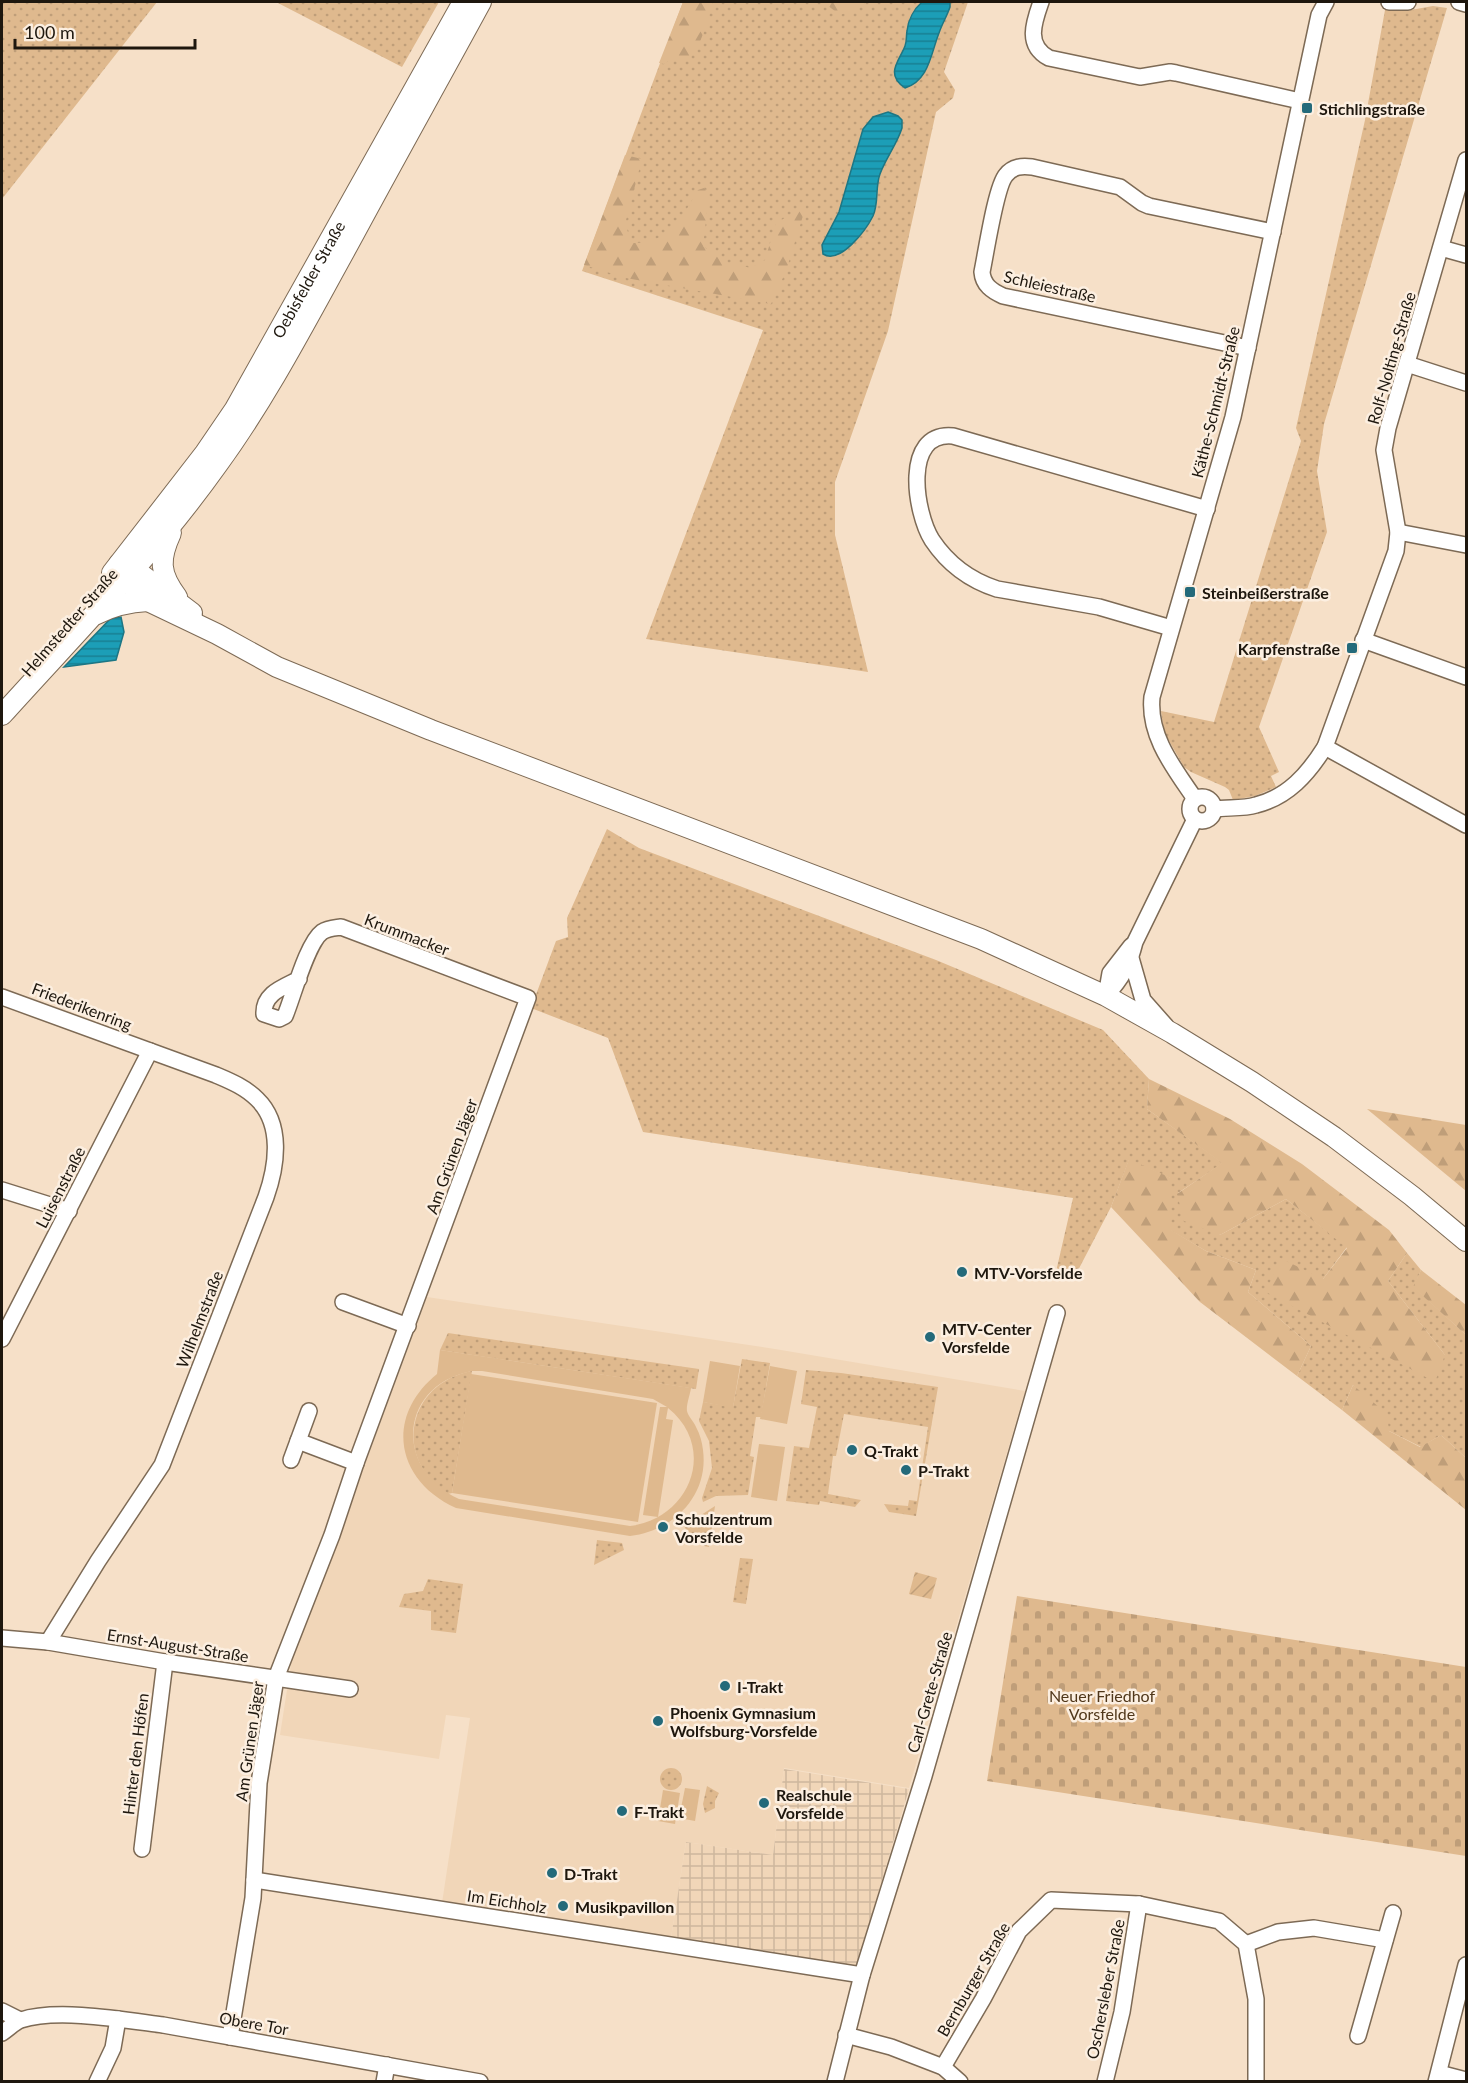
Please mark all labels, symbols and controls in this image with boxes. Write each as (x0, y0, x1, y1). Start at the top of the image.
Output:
scale bar (15, 12, 195, 50)
text: 100 m (24, 21, 75, 43)
place label: Stichlingstraße (1319, 99, 1426, 118)
marker: Stichlingstraße (1300, 101, 1314, 115)
street label: Oebisfelder Straße (267, 217, 348, 341)
street label: Schleiestraße (1002, 266, 1098, 306)
street label: Rolf-Nolting-Straße (1363, 290, 1419, 426)
street label: Käthe-Schmidt-Straße (1187, 324, 1243, 480)
street label: Helmstedter Straße (17, 564, 121, 680)
place label: Steinbeißerstraße (1202, 583, 1329, 602)
marker: Steinbeißerstraße (1183, 585, 1197, 599)
place label: Karpfenstraße (1238, 639, 1340, 658)
marker: Karpfenstraße (1345, 641, 1359, 655)
street label: Krummacker (362, 909, 452, 959)
street label: Friederikenring (29, 978, 135, 1034)
street label: Am Grünen Jäger (421, 1096, 481, 1216)
street label: Luisenstraße (31, 1143, 89, 1231)
place label: MTV-Vorsfelde (974, 1263, 1083, 1282)
marker: MTV-Vorsfelde (955, 1265, 969, 1279)
street label: Wilhelmstraße (172, 1268, 226, 1370)
place label: MTV-Center Vorsfelde (941, 1319, 1032, 1356)
marker: MTV-Center Vorsfelde (923, 1330, 937, 1344)
place label: Q-Trakt (864, 1441, 918, 1460)
marker: Q-Trakt (845, 1443, 859, 1457)
place label: P-Trakt (918, 1461, 969, 1480)
marker: P-Trakt (899, 1463, 913, 1477)
place label: Schulzentrum Vorsfelde (674, 1509, 773, 1546)
marker: Schulzentrum Vorsfelde (656, 1520, 670, 1534)
street label: Ernst-August-Straße (106, 1624, 250, 1666)
street label: Carl-Grete-Straße (903, 1629, 955, 1755)
place label: I-Trakt (737, 1677, 783, 1696)
marker: I-Trakt (718, 1679, 732, 1693)
street label: Am Grünen Jäger (231, 1680, 267, 1802)
park label: Neuer Friedhof Vorsfelde (1049, 1686, 1156, 1723)
street label: Hinter den Höfen (118, 1692, 152, 1816)
place label: Phoenix Gymnasium Wolfsburg-Vorsfelde (670, 1703, 818, 1740)
marker: Phoenix Gymnasium Wolfsburg-Vorsfelde (651, 1714, 665, 1728)
place label: Realschule Vorsfelde (775, 1785, 852, 1822)
marker: Realschule Vorsfelde (757, 1796, 771, 1810)
place label: F-Trakt (634, 1802, 684, 1821)
marker: F-Trakt (615, 1804, 629, 1818)
place label: D-Trakt (564, 1864, 618, 1883)
marker: D-Trakt (545, 1866, 559, 1880)
street label: Im Eichholz (466, 1885, 548, 1917)
place label: Musikpavillon (575, 1897, 674, 1916)
marker: Musikpavillon (556, 1899, 570, 1913)
street label: Oschersleber Straße (1082, 1917, 1128, 2061)
street label: Bernburger Straße (933, 1919, 1013, 2039)
street label: Obere Tor (218, 2008, 290, 2038)

